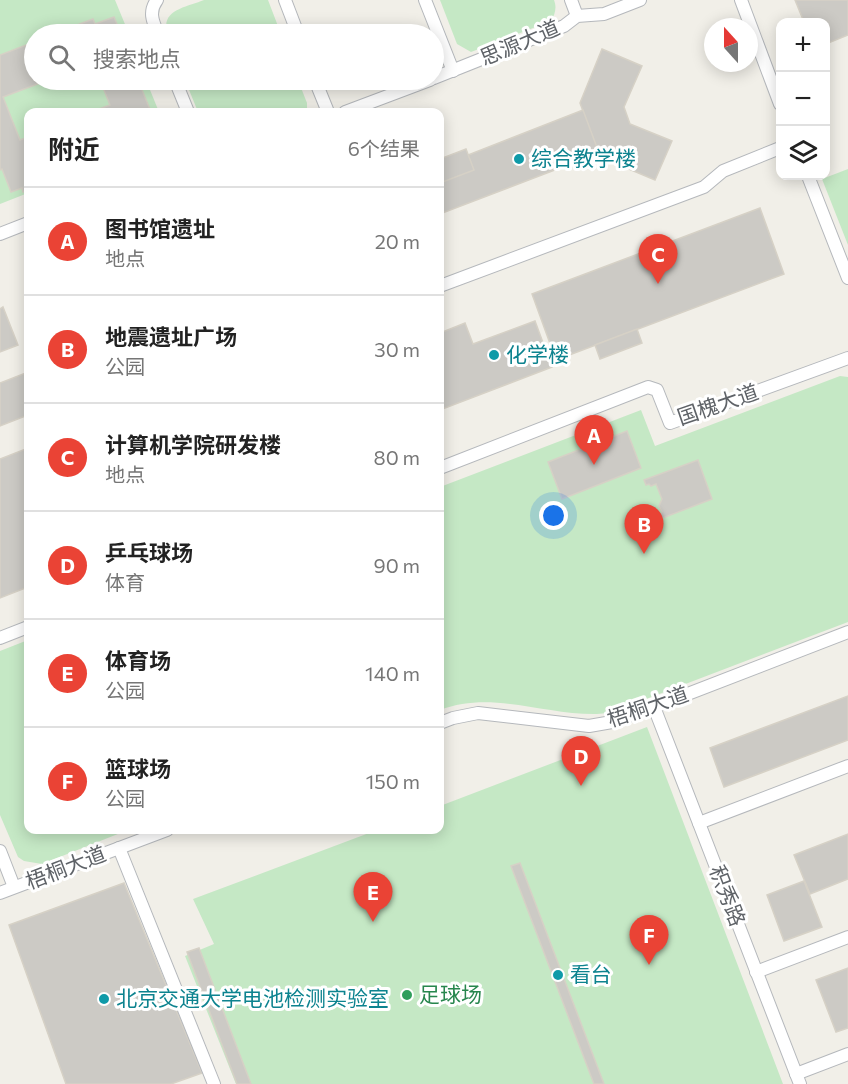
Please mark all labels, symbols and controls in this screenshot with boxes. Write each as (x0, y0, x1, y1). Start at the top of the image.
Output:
street label: 思源大道 (476, 14, 563, 70)
north arrow (704, 18, 758, 72)
map controls (776, 18, 830, 180)
button: + (776, 18, 830, 72)
search box (24, 24, 444, 90)
icon: search (45, 41, 78, 74)
text: 搜索地点 (93, 45, 181, 72)
button: − (776, 72, 830, 126)
button: layers (776, 126, 830, 180)
text: 附近 (48, 133, 100, 164)
text: 6个结果 (348, 136, 420, 160)
place label: 综合教学楼 (531, 145, 636, 170)
marker: 综合教学楼 (512, 152, 526, 166)
text: 图书馆遗址 (105, 215, 215, 242)
text: A (60, 229, 75, 253)
text: 20 m (375, 229, 420, 253)
pin: C (638, 234, 678, 284)
text: 地点 (105, 246, 145, 270)
text: 地震遗址广场 (105, 323, 237, 350)
text: B (61, 337, 74, 361)
text: 30 m (374, 337, 420, 361)
place label: 化学楼 (506, 341, 569, 366)
marker: 化学楼 (487, 348, 501, 362)
text: 公园 (105, 354, 145, 378)
street label: 国槐大道 (674, 378, 761, 429)
pin: A (574, 416, 614, 465)
text: 计算机学院研发楼 (105, 431, 281, 458)
text: C (61, 445, 74, 469)
text: 80 m (374, 445, 420, 469)
text: 地点 (105, 462, 145, 486)
your location (539, 501, 568, 530)
pin: B (624, 504, 664, 554)
text: 乒乓球场 (105, 539, 193, 566)
text: D (60, 553, 75, 577)
text: 90 m (374, 553, 420, 577)
text: 体育 (105, 570, 145, 594)
text: 体育场 (105, 647, 171, 674)
text: E (62, 661, 73, 685)
text: 140 m (365, 661, 420, 685)
text: 公园 (105, 678, 145, 702)
street label: 梧桐大道 (604, 680, 691, 731)
pin: D (562, 736, 600, 786)
text: 篮球场 (105, 755, 171, 782)
text: F (62, 769, 73, 793)
text: 150 m (366, 769, 420, 793)
text: 公园 (105, 786, 145, 810)
street label: 梧桐大道 (22, 840, 109, 893)
street label: 积秀路 (705, 862, 751, 929)
pin: E (354, 872, 392, 922)
pin: F (630, 916, 668, 965)
place label: 看台 (570, 961, 612, 986)
marker: 看台 (551, 968, 565, 982)
place label: 足球场 (419, 981, 482, 1006)
place label: 北京交通大学电池检测实验室 (116, 985, 389, 1010)
marker: 足球场 (400, 988, 414, 1002)
marker: 北京交通大学电池检测实验室 (97, 992, 111, 1006)

